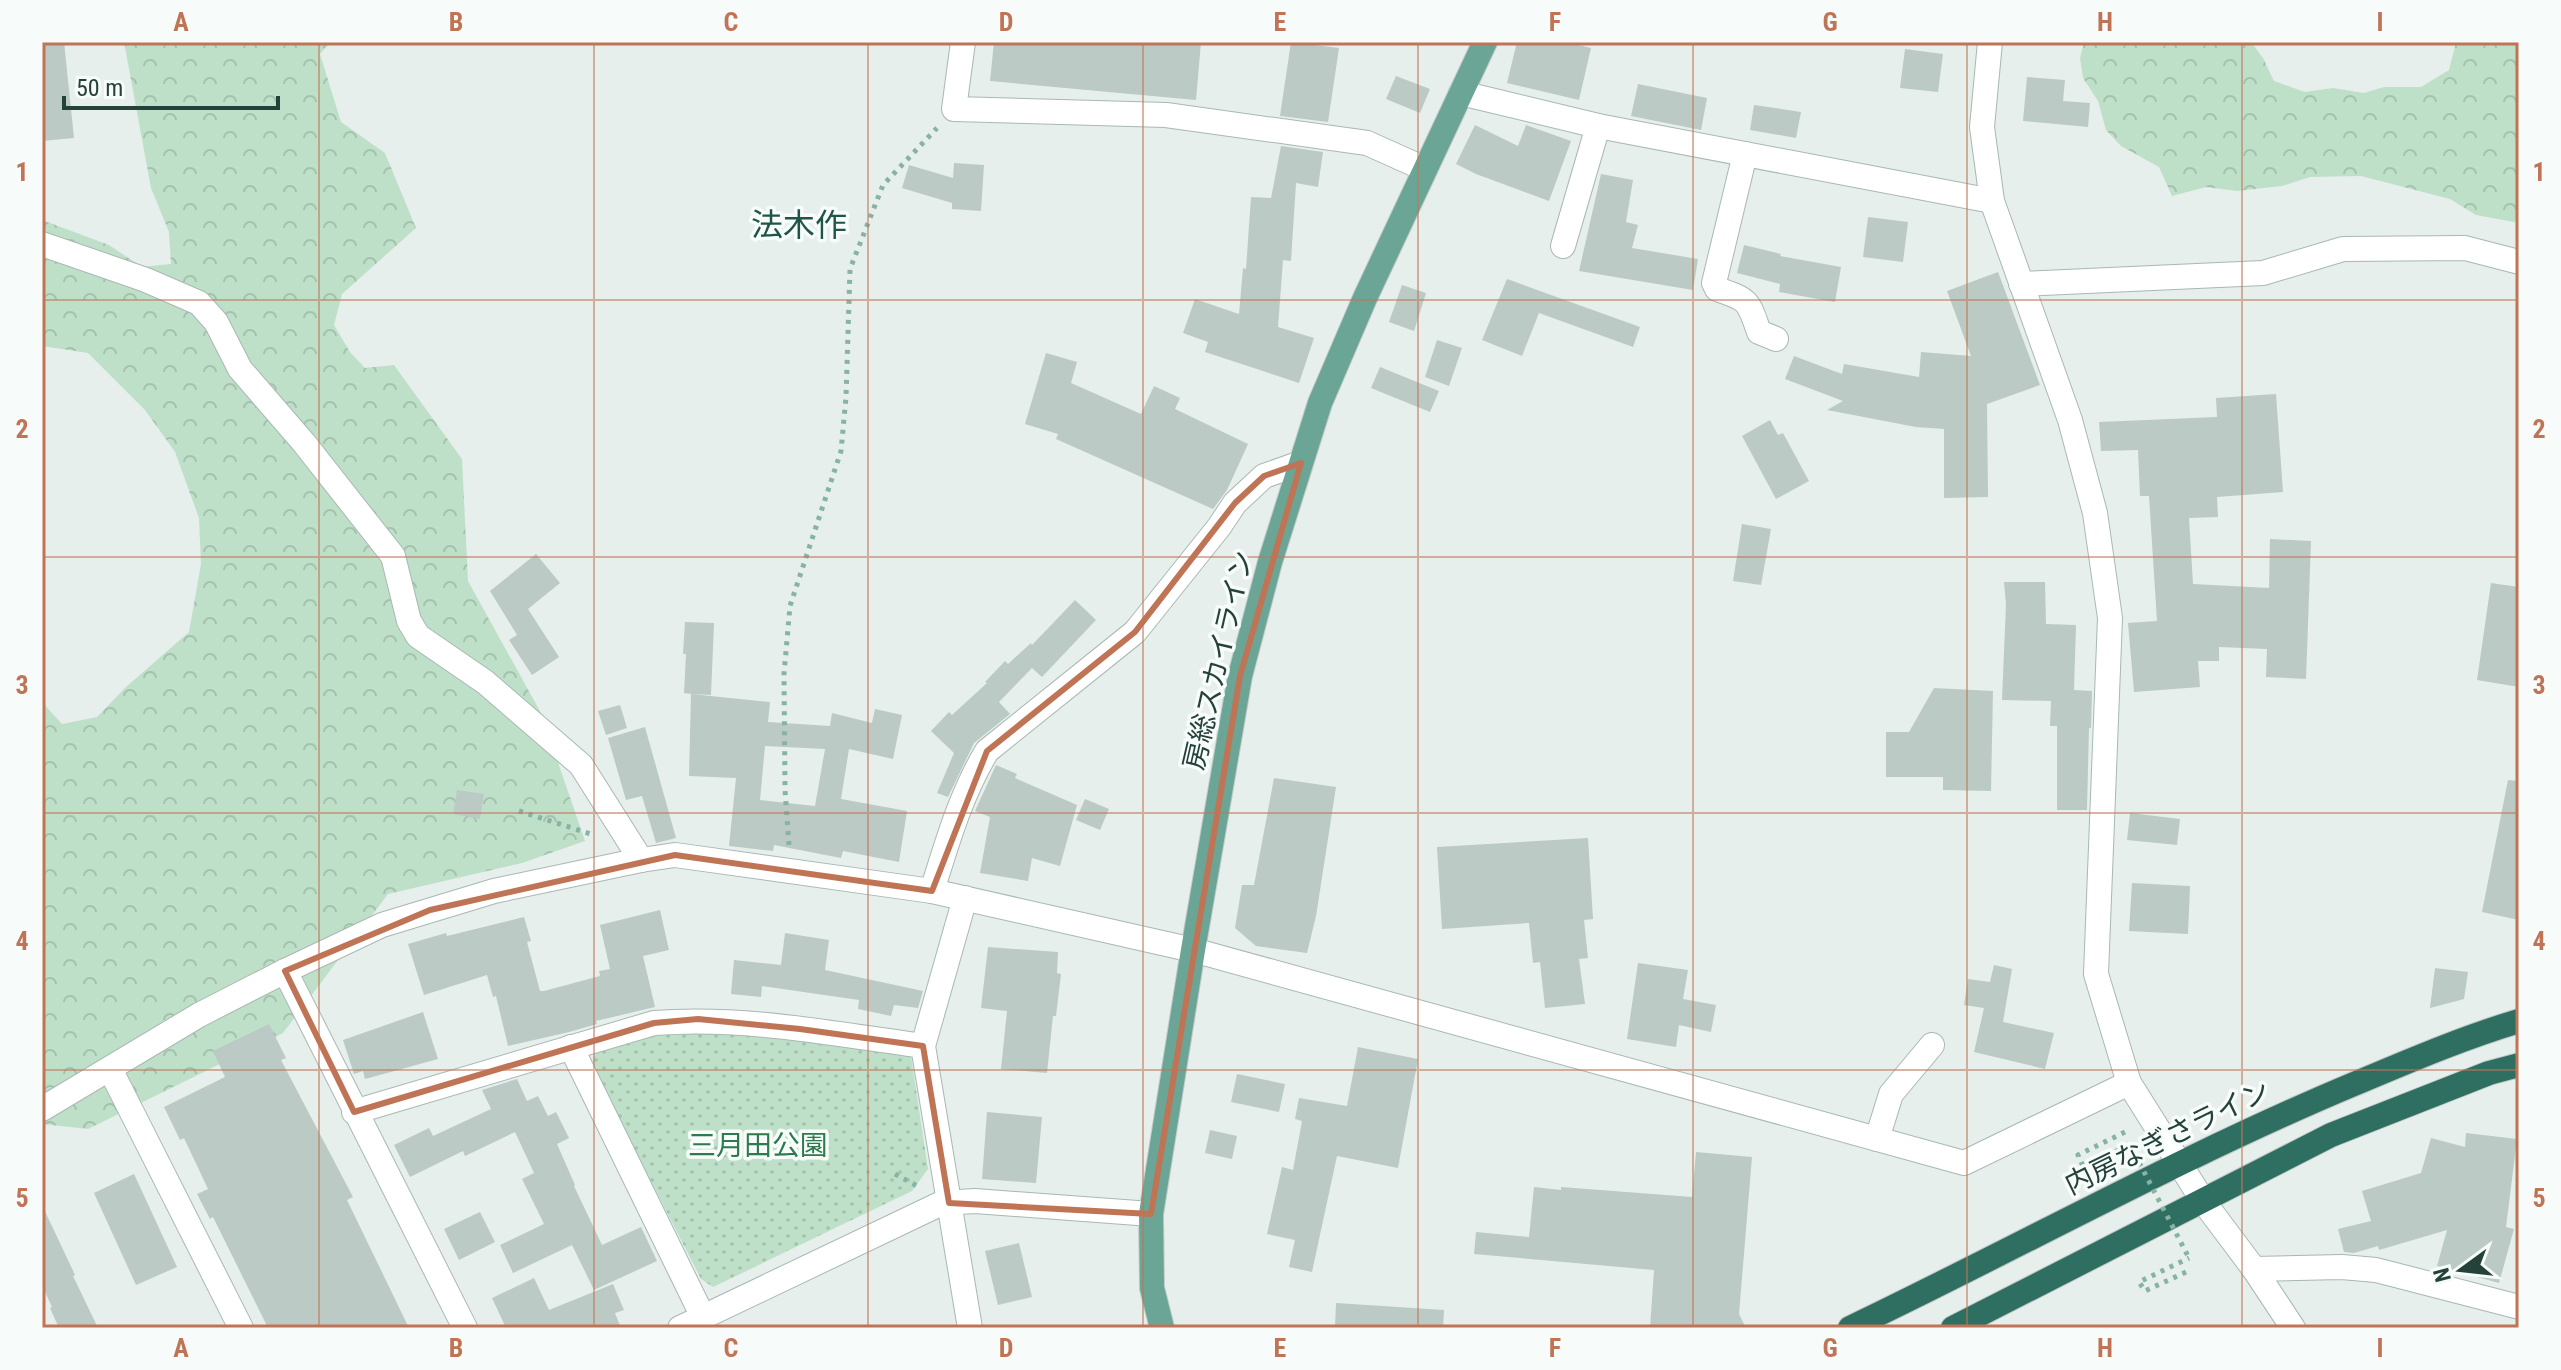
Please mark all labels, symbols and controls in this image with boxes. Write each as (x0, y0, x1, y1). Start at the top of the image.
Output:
text: A (173, 7, 189, 37)
text: B (449, 7, 463, 37)
text: C (724, 7, 739, 37)
text: D (999, 7, 1013, 37)
text: E (1274, 7, 1287, 37)
text: F (1549, 7, 1561, 37)
text: G (1822, 7, 1838, 37)
text: H (2097, 7, 2113, 37)
text: I (2376, 7, 2384, 37)
scale bar (64, 60, 278, 110)
text: 50 m (76, 74, 123, 102)
text: 1 (15, 157, 29, 187)
text: 1 (2532, 157, 2546, 187)
district label: 法木作 (751, 206, 847, 244)
text: 2 (15, 414, 29, 444)
text: 2 (2532, 414, 2546, 444)
street label: 房総スカイライン (1177, 547, 1260, 773)
text: 3 (15, 670, 29, 700)
text: 3 (2532, 670, 2546, 700)
text: 4 (15, 926, 29, 956)
text: 4 (2532, 926, 2546, 956)
street label: 内房なぎさライン (2059, 1074, 2275, 1201)
park label: 三月田公園 (688, 1129, 828, 1162)
text: 5 (15, 1183, 29, 1213)
text: 5 (2532, 1183, 2546, 1213)
north arrow (2421, 1230, 2501, 1310)
text: N (2428, 1265, 2456, 1285)
text: A (173, 1333, 189, 1363)
text: B (449, 1333, 463, 1363)
text: C (724, 1333, 739, 1363)
text: D (999, 1333, 1013, 1363)
text: E (1274, 1333, 1287, 1363)
text: F (1549, 1333, 1561, 1363)
text: G (1822, 1333, 1838, 1363)
text: H (2097, 1333, 2113, 1363)
text: I (2376, 1333, 2384, 1363)

